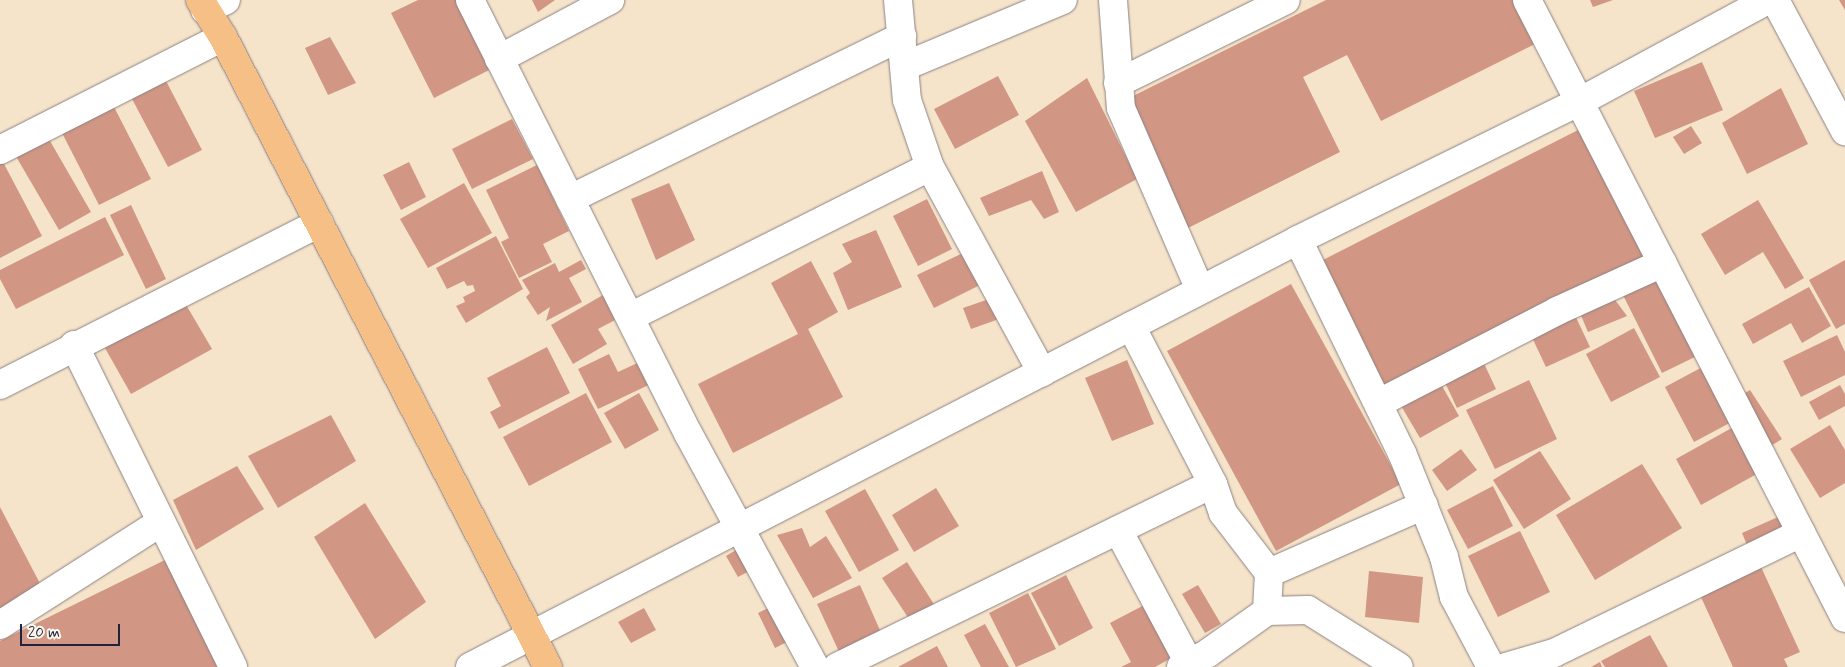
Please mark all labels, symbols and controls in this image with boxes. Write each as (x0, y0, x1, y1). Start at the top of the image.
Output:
scale bar (22, 614, 122, 646)
text: 20 m (28, 623, 60, 643)

